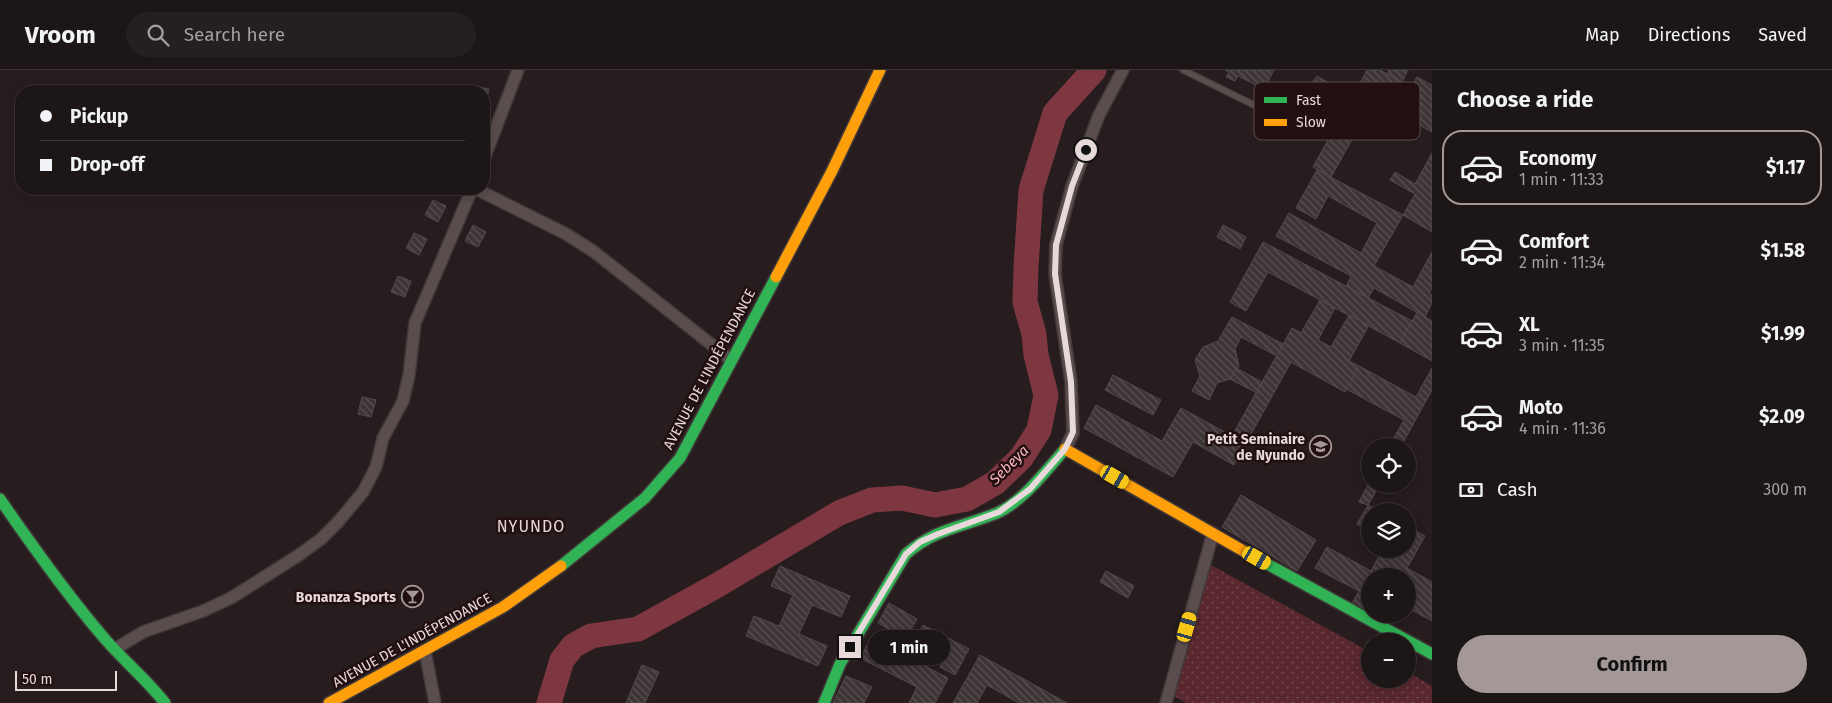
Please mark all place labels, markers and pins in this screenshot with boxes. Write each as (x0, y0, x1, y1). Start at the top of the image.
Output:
place label: Petit Seminaire de Nyundo (1207, 431, 1305, 464)
school or university icon: Petit Seminaire de Nyundo (1309, 435, 1333, 459)
bar icon: Bonanza Sports (400, 585, 424, 609)
place label: Bonanza Sports (296, 589, 396, 606)

